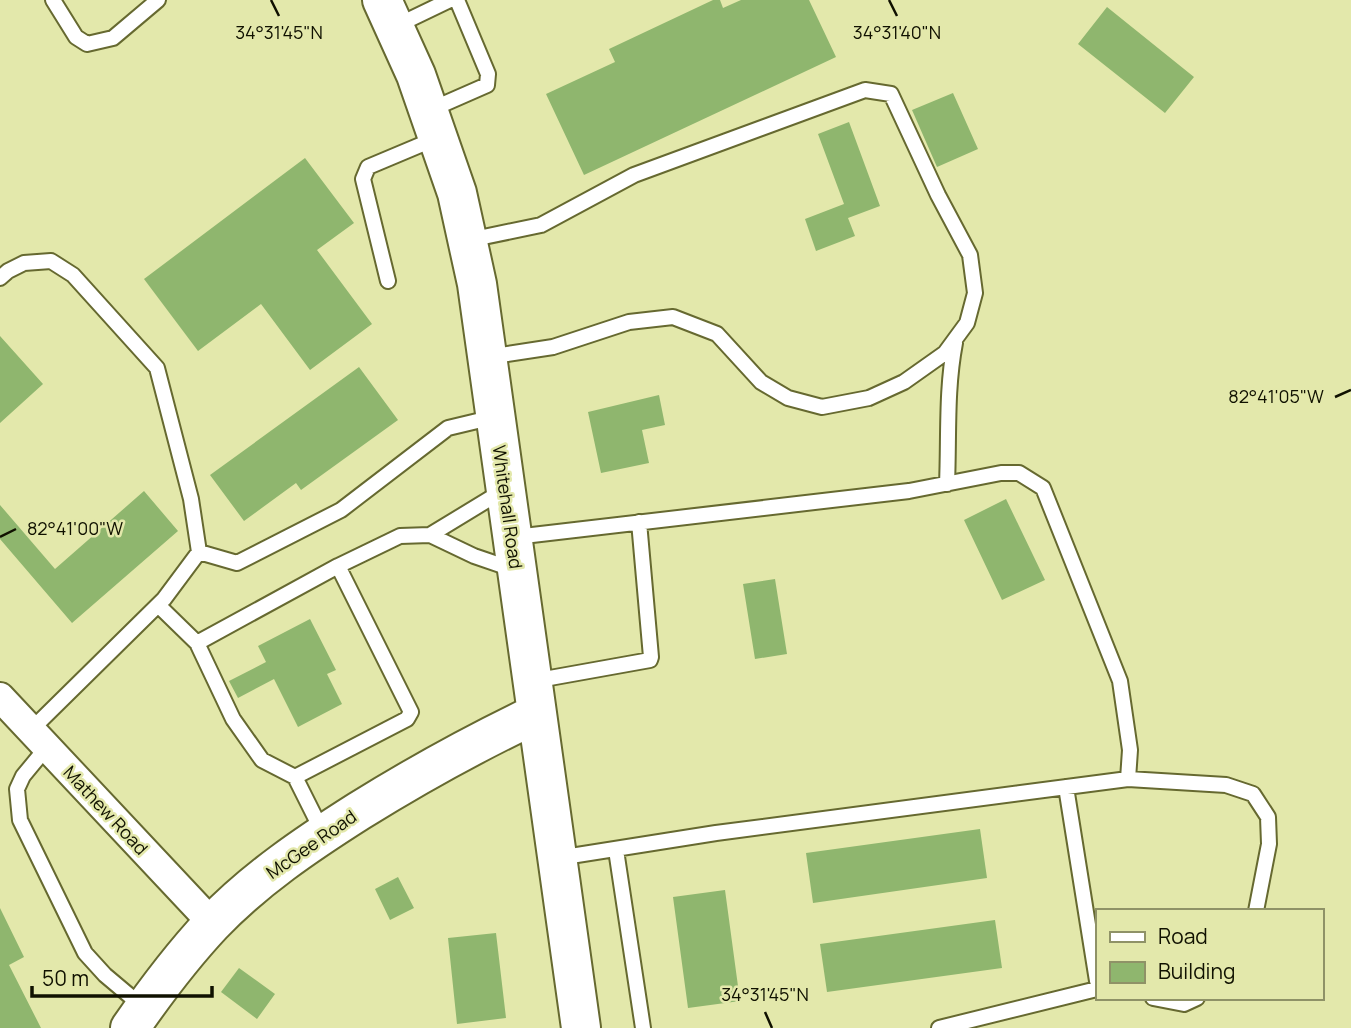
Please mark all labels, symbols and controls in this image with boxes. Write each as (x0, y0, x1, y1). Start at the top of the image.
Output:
text: 34°31'45"N (235, 20, 323, 44)
text: 34°31'40"N (853, 20, 941, 44)
text: 82°41'05"W (1228, 384, 1324, 408)
street label: Whitehall Road (487, 444, 529, 570)
text: 82°41'00"W (27, 516, 123, 540)
street label: Mathew Road (59, 760, 153, 860)
street label: McGee Road (261, 804, 361, 884)
legend (1096, 909, 1323, 1000)
text: Road (1158, 922, 1208, 950)
scale bar (32, 954, 212, 998)
text: Building (1158, 957, 1235, 985)
text: 50 m (42, 964, 89, 992)
text: 34°31'45"N (721, 982, 809, 1006)

